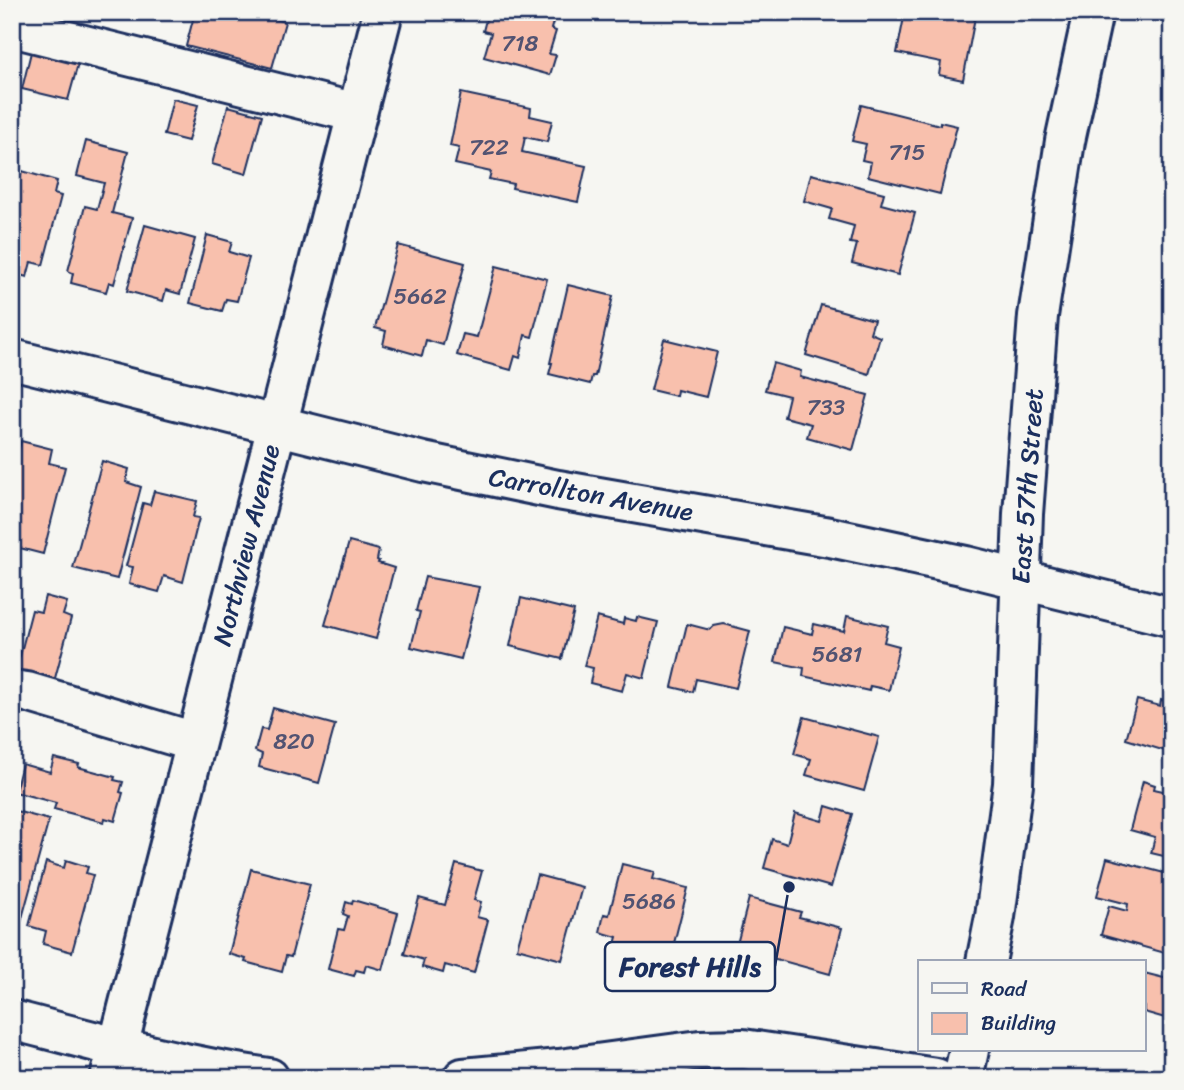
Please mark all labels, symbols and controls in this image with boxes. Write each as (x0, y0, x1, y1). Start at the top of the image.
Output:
house number: 718 (502, 23, 539, 64)
house number: 722 (469, 127, 509, 168)
house number: 715 (888, 132, 926, 173)
house number: 5662 (393, 276, 447, 317)
house number: 733 (807, 387, 846, 428)
street label: East 57th Street (997, 387, 1057, 585)
street label: Northview Avenue (199, 439, 293, 651)
street label: Carrollton Avenue (485, 453, 697, 535)
house number: 5681 (812, 634, 863, 675)
house number: 820 (273, 721, 315, 762)
house number: 5686 (622, 881, 676, 922)
callout: Forest Hills (605, 942, 775, 991)
text: Forest Hills (618, 942, 761, 991)
legend (918, 960, 1146, 1052)
text: Road (981, 970, 1028, 1008)
text: Building (981, 1004, 1057, 1042)

